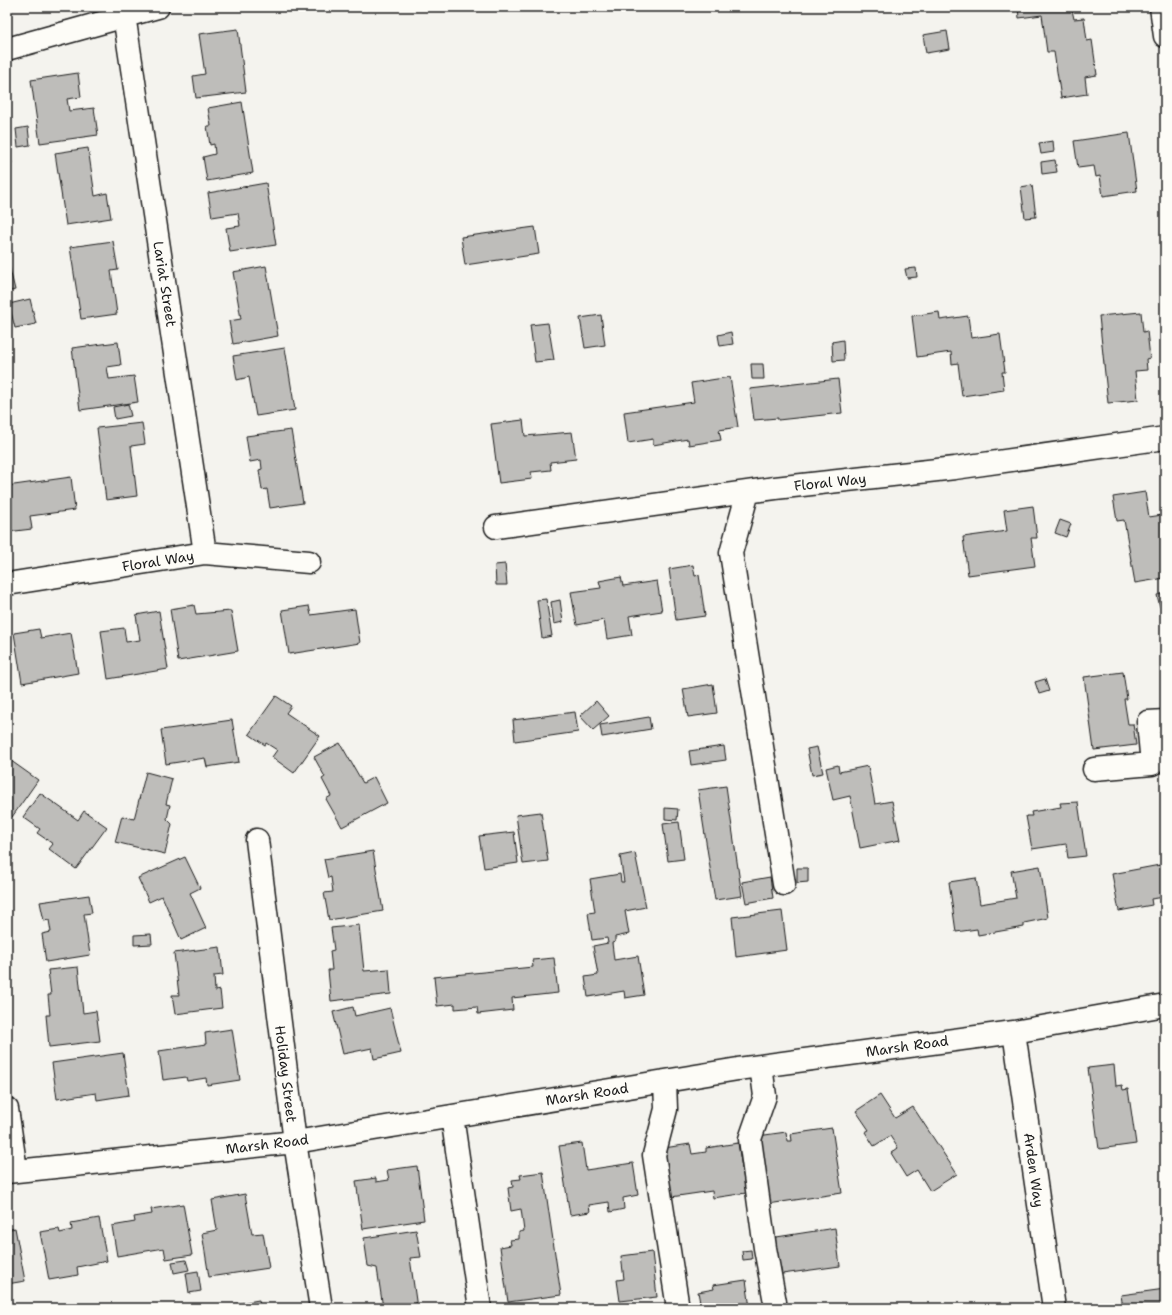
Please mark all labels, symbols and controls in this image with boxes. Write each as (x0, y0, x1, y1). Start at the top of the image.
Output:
street label: Lariat Street (149, 240, 181, 328)
street label: Floral Way (793, 469, 867, 495)
street label: Floral Way (121, 546, 195, 576)
street label: Holiday Street (271, 1024, 301, 1124)
street label: Marsh Road (864, 1031, 950, 1061)
street label: Marsh Road (544, 1079, 630, 1109)
street label: Marsh Road (225, 1130, 310, 1158)
street label: Arden Way (1020, 1131, 1048, 1209)

